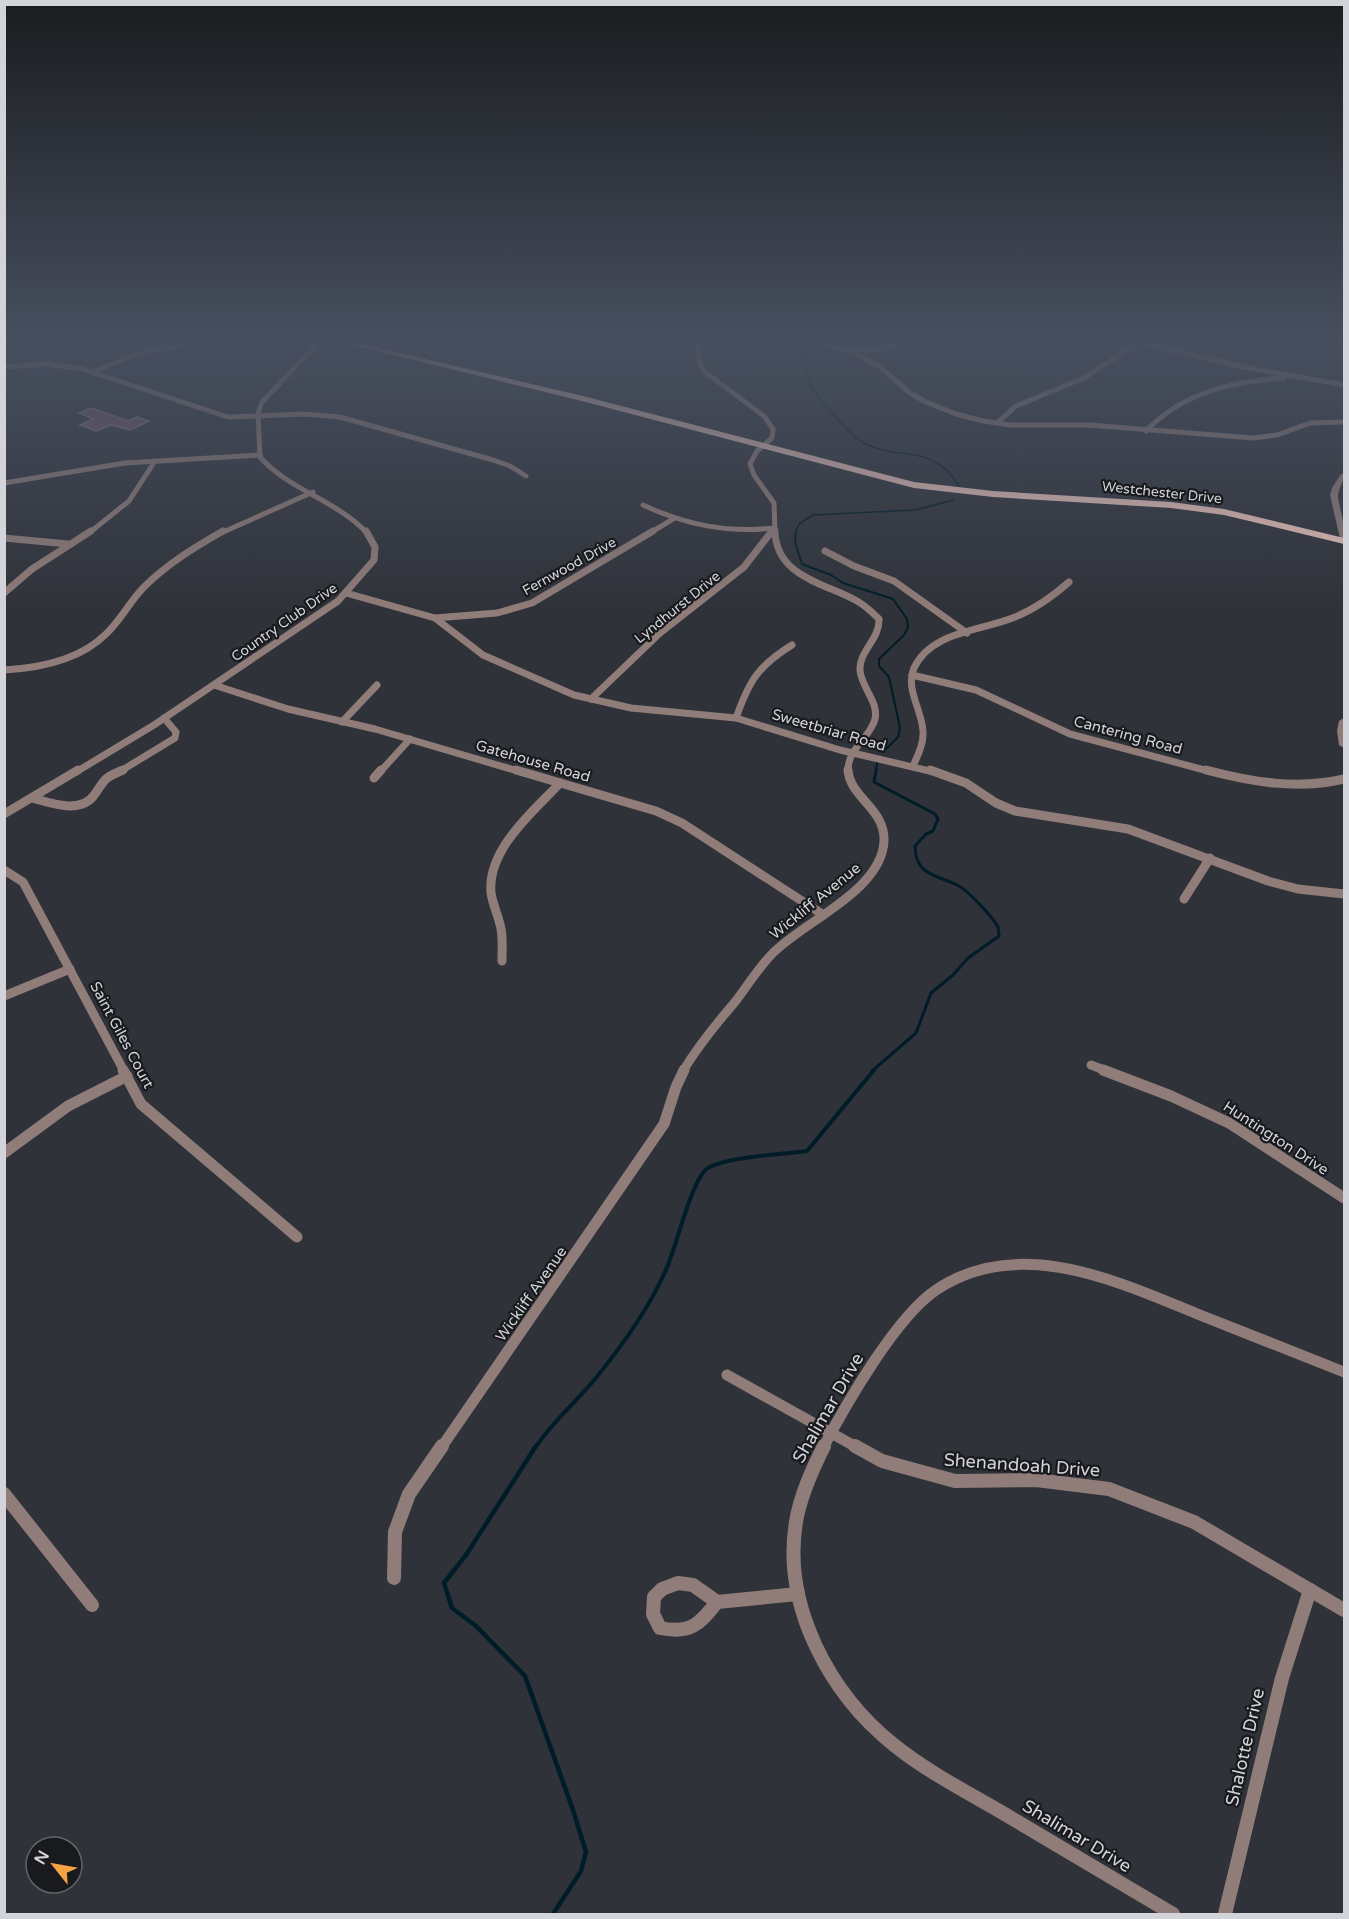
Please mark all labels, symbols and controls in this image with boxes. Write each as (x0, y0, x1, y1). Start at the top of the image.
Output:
street label: Westchester Drive (1101, 478, 1223, 507)
street label: Fernwood Drive (519, 534, 619, 599)
street label: Lyndhurst Drive (631, 568, 724, 647)
street label: Country Club Drive (228, 579, 341, 665)
street label: Sweetbriar Road (770, 705, 888, 755)
street label: Cantering Road (1072, 712, 1184, 758)
street label: Gatehouse Road (474, 736, 592, 786)
street label: Wickliff Avenue (766, 859, 864, 943)
street label: Saint Giles Court (86, 979, 158, 1092)
street label: Huntington Drive (1220, 1097, 1332, 1179)
street label: Wickliff Avenue (492, 1243, 570, 1345)
street label: Shalimar Drive (788, 1349, 868, 1467)
street label: Shenandoah Drive (943, 1449, 1101, 1481)
street label: Shalotte Drive (1221, 1686, 1269, 1808)
street label: Shalimar Drive (1018, 1795, 1136, 1877)
north arrow (24, 1835, 84, 1895)
text: N (30, 1847, 54, 1868)

